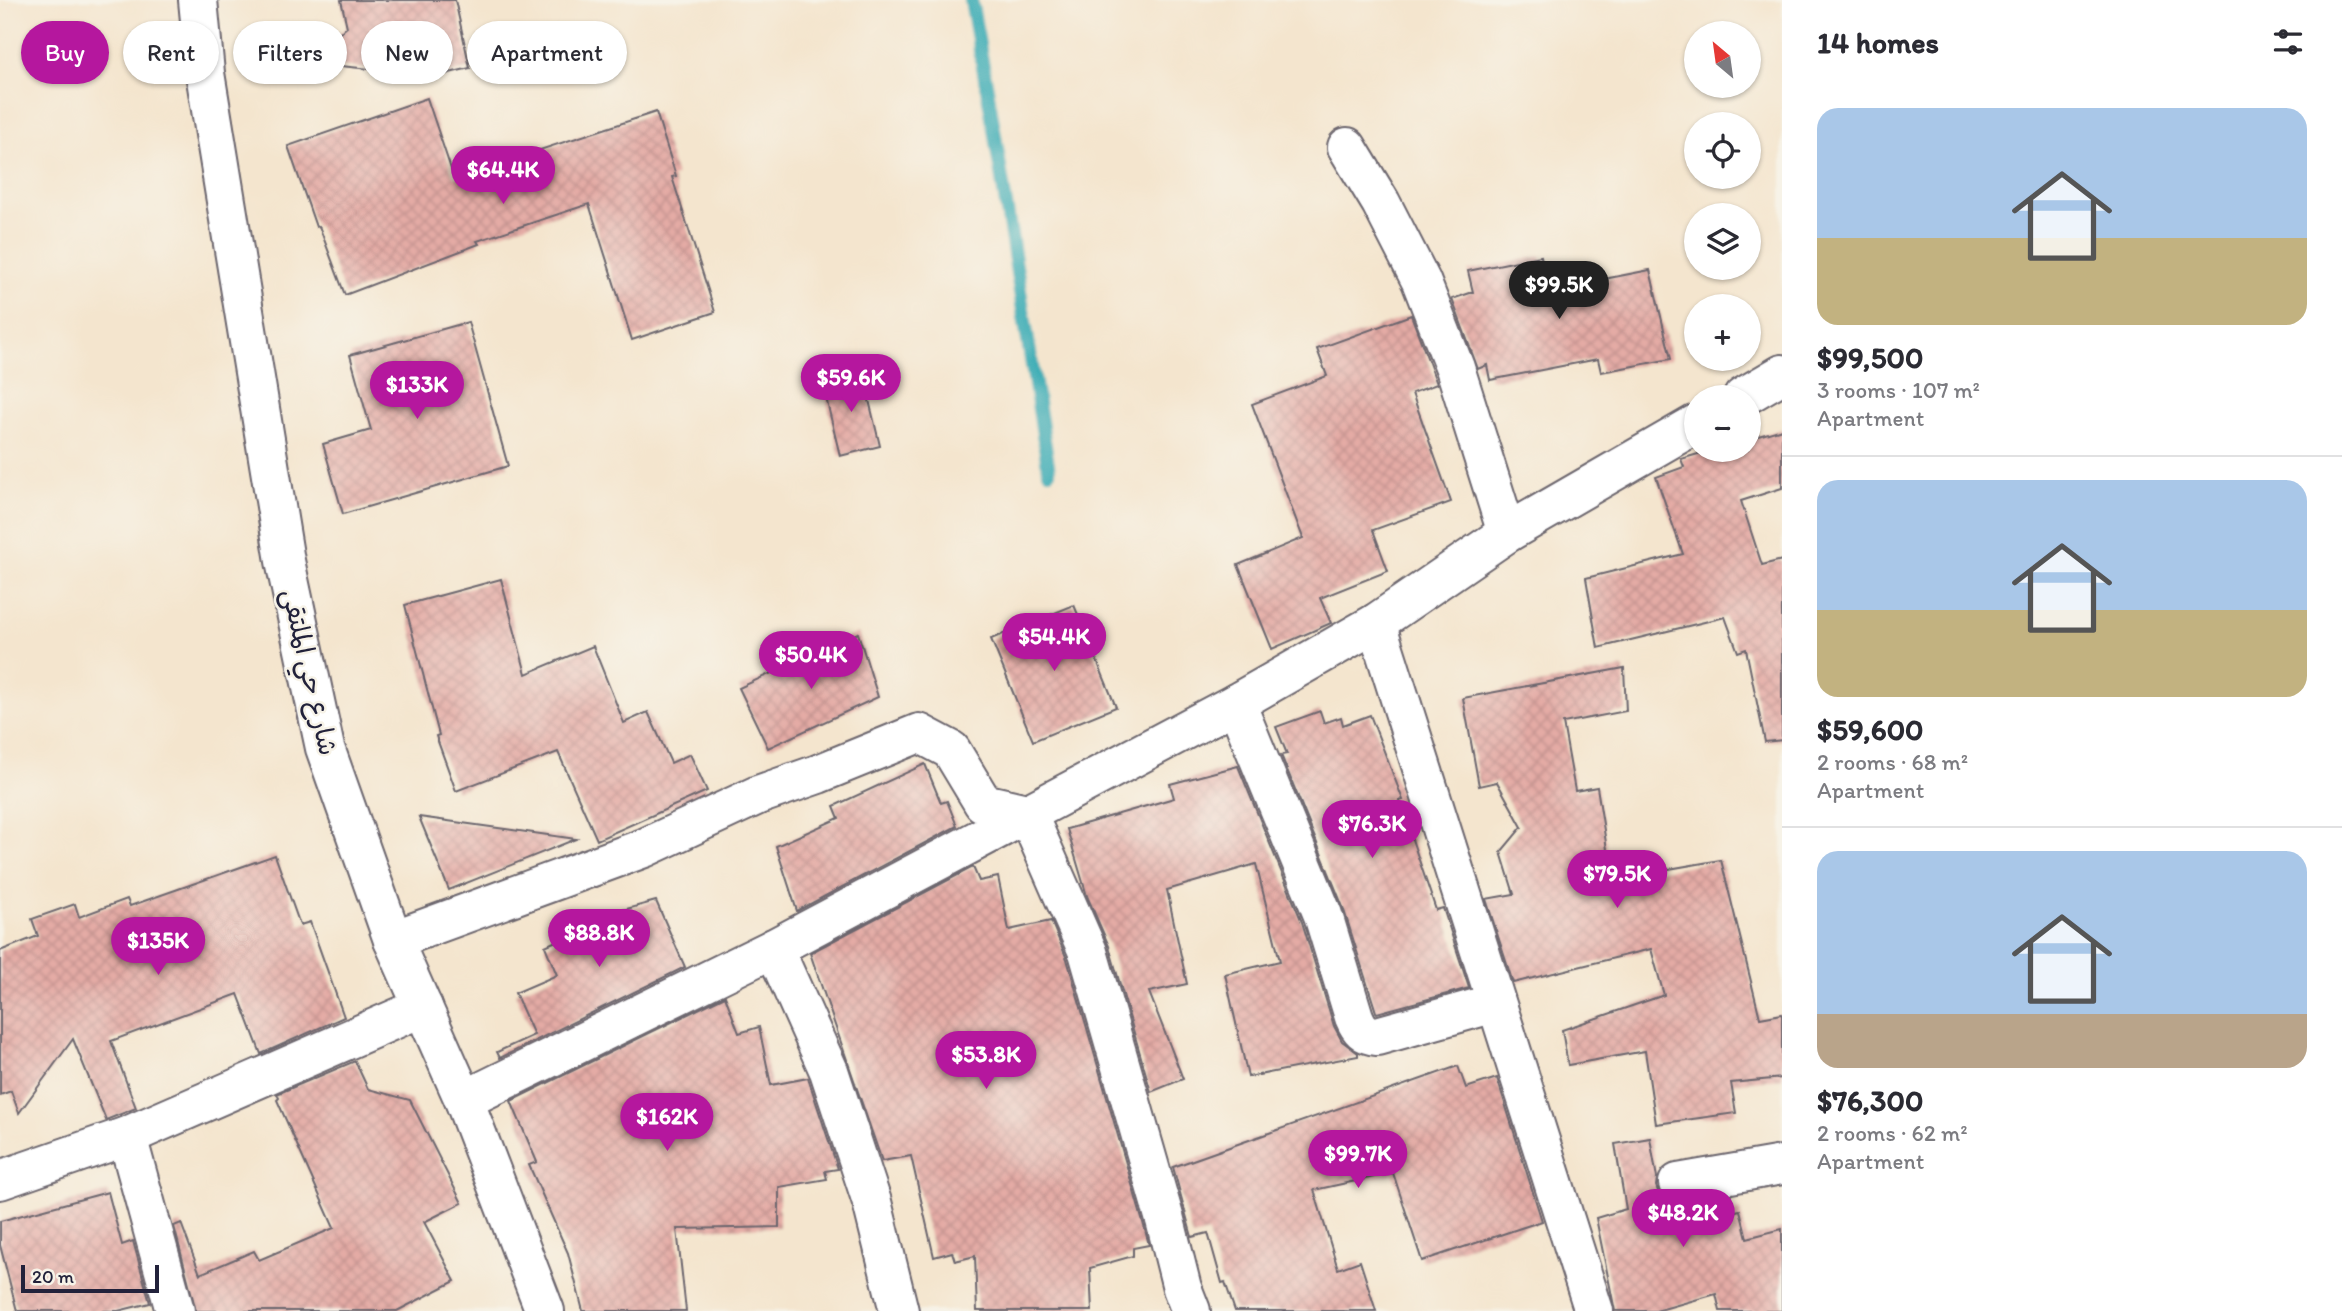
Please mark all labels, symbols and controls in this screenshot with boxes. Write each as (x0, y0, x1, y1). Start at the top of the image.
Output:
chip: Buy (21, 21, 109, 84)
chip: Rent (123, 21, 219, 84)
chip: Filters (233, 21, 347, 84)
chip: New (361, 21, 453, 84)
chip: Apartment (467, 21, 627, 84)
north arrow (1684, 21, 1760, 98)
map controls (1684, 21, 1761, 462)
icon: filters (2269, 23, 2307, 61)
text: 14 homes (1817, 24, 1939, 61)
button: locate (1684, 112, 1761, 189)
pin: $64.4K (446, 146, 560, 206)
icon: home (1999, 153, 2125, 279)
text: $64.4K (467, 155, 539, 183)
button: layers (1684, 203, 1761, 280)
pin: $99.5K (1502, 262, 1616, 321)
text: $99.5K (1525, 270, 1593, 298)
button: + (1684, 294, 1761, 371)
text: $99,500 (1817, 339, 1923, 376)
pin: $59.6K (794, 354, 908, 414)
pin: $133K (368, 362, 466, 421)
text: $59.6K (817, 363, 885, 391)
text: $133K (386, 370, 448, 398)
text: 3 rooms · 107 m² (1817, 376, 1980, 404)
button: − (1684, 385, 1761, 462)
text: Apartment (1817, 404, 1924, 432)
icon: home (1999, 525, 2125, 651)
street label: شارع حي الملتقى (268, 586, 345, 760)
pin: $54.4K (997, 614, 1111, 673)
text: $54.4K (1018, 622, 1090, 650)
pin: $50.4K (754, 632, 868, 691)
text: $50.4K (775, 640, 847, 668)
text: $59,600 (1817, 711, 1924, 748)
text: 2 rooms · 68 m² (1817, 748, 1968, 776)
text: Apartment (1817, 776, 1924, 804)
pin: $76.3K (1315, 800, 1429, 860)
text: $76.3K (1338, 809, 1406, 837)
pin: $79.5K (1560, 850, 1674, 910)
text: $79.5K (1583, 859, 1651, 887)
icon: home (1999, 896, 2125, 1022)
pin: $88.8K (542, 909, 656, 969)
pin: $135K (109, 918, 207, 977)
text: $88.8K (564, 918, 634, 946)
text: $135K (127, 926, 189, 954)
pin: $53.8K (929, 1032, 1043, 1091)
text: $53.8K (951, 1040, 1021, 1068)
text: $76,300 (1817, 1082, 1923, 1119)
pin: $162K (618, 1094, 716, 1153)
text: $162K (636, 1102, 698, 1130)
text: 2 rooms · 62 m² (1817, 1119, 1968, 1147)
pin: $99.7K (1301, 1130, 1415, 1190)
text: $99.7K (1324, 1139, 1392, 1167)
text: Apartment (1817, 1147, 1924, 1175)
pin: $48.2K (1626, 1190, 1740, 1249)
text: $48.2K (1648, 1198, 1718, 1226)
scale bar (21, 1262, 159, 1294)
text: 20 m (32, 1265, 74, 1288)

